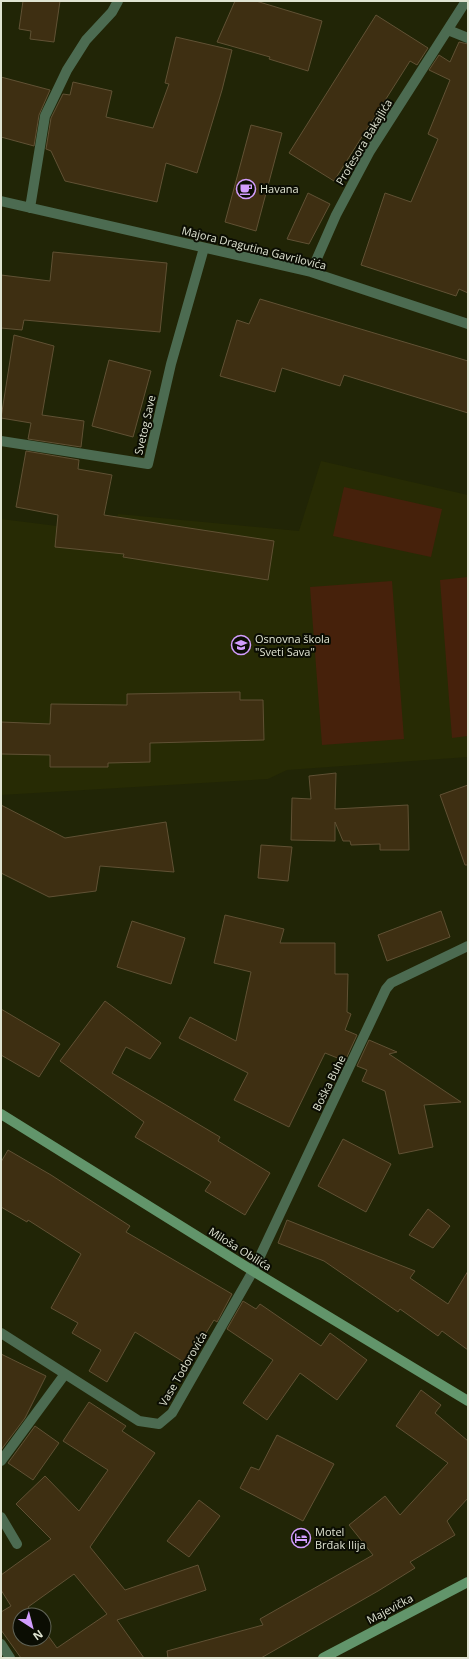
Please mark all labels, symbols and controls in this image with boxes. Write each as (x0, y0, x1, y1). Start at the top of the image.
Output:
street label: Profesora Bakajlića (332, 96, 395, 188)
cafe icon: Havana (235, 178, 257, 200)
place label: Havana (260, 181, 299, 196)
street label: Majora Dragutina Gavrilovića (180, 222, 328, 273)
street label: Svetog Save (130, 394, 159, 456)
place label: Osnovna škola "Sveti Sava" (255, 631, 330, 659)
school or university icon: Osnovna škola "Sveti Sava" (230, 634, 252, 656)
street label: Boška Buhe (309, 1052, 349, 1113)
street label: Miloša Obilića (206, 1223, 274, 1274)
street label: Vase Todorovića (155, 1329, 210, 1409)
place label: Motel Brđak Ilija (315, 1524, 366, 1552)
hotel icon: Motel Brđak Ilija (290, 1527, 312, 1549)
street label: Majevička (364, 1590, 416, 1627)
north arrow (12, 1607, 52, 1647)
text: N (30, 1627, 46, 1644)

